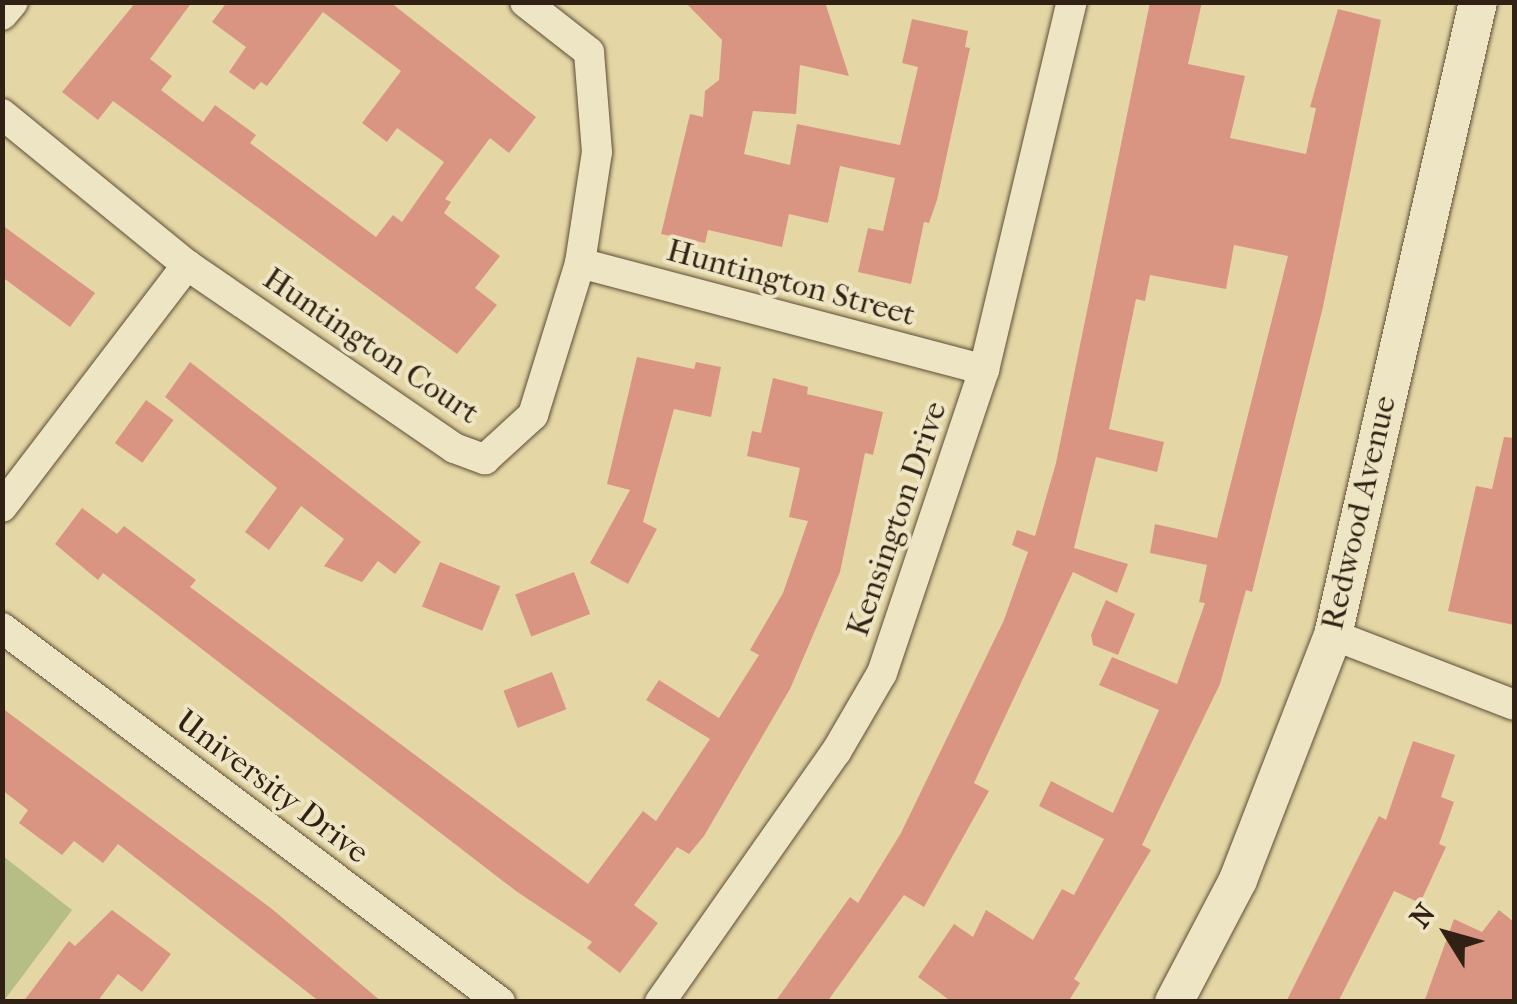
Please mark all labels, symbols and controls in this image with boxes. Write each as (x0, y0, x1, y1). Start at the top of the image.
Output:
street label: Huntington Street (662, 231, 920, 335)
street label: Huntington Court (256, 260, 486, 432)
street label: Redwood Avenue (1313, 392, 1405, 634)
street label: Kensington Drive (839, 397, 955, 641)
street label: University Drive (168, 702, 376, 872)
north arrow (1397, 884, 1497, 984)
text: N (1403, 897, 1442, 934)

